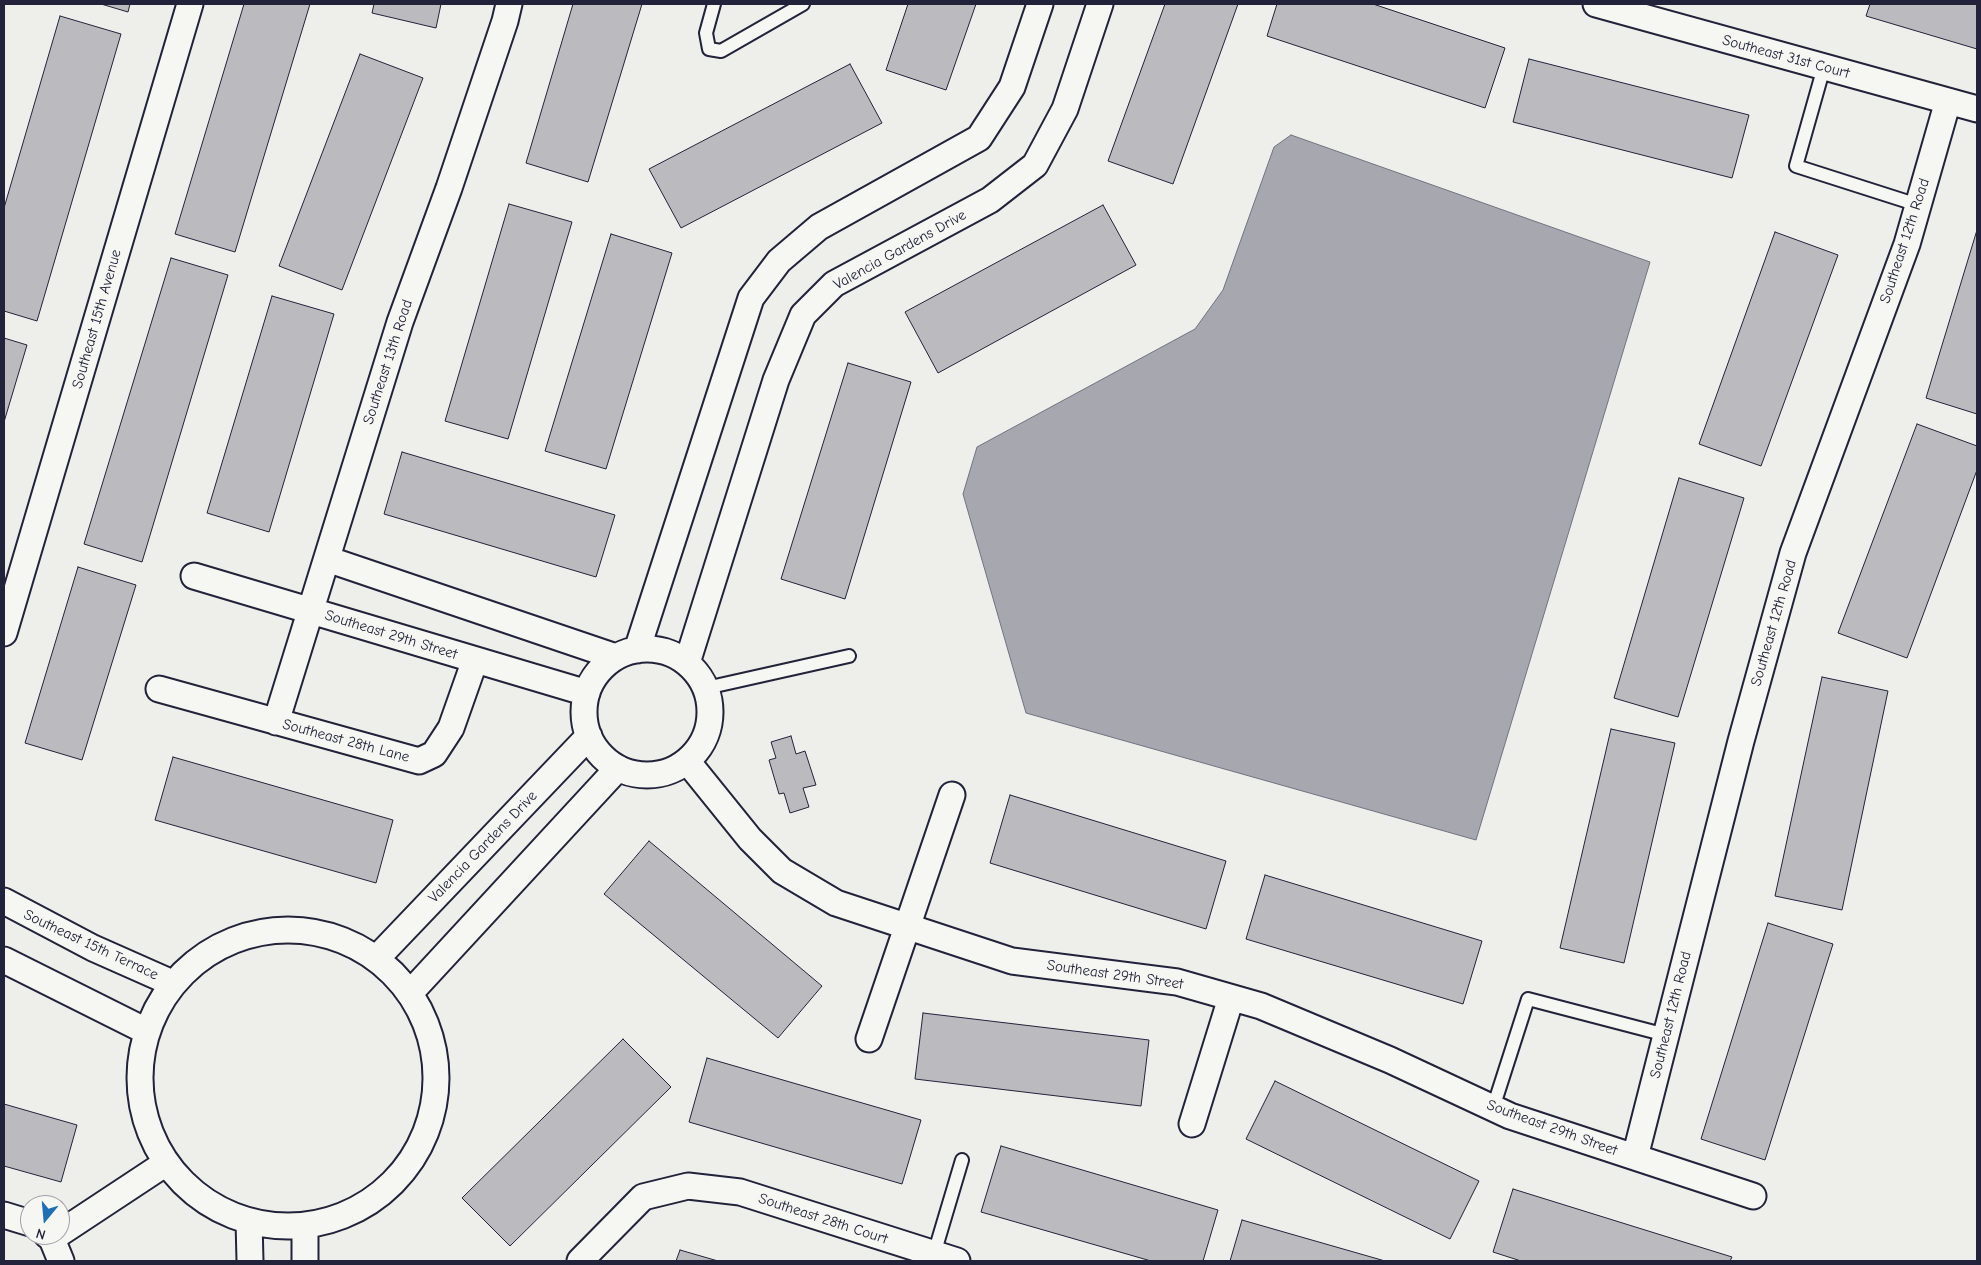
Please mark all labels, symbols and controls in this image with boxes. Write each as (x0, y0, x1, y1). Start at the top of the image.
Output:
street label: Southeast 31st Court (1720, 31, 1852, 83)
street label: Southeast 12th Road (1876, 176, 1934, 306)
street label: Valencia Gardens Drive (831, 206, 969, 294)
street label: Southeast 15th Avenue (68, 247, 126, 391)
street label: Southeast 13th Road (359, 297, 417, 427)
street label: Southeast 12th Road (1747, 558, 1801, 688)
street label: Southeast 29th Street (323, 606, 459, 664)
street label: Southeast 28th Lane (281, 715, 411, 767)
street label: Valencia Gardens Drive (425, 787, 541, 907)
street label: Southeast 15th Terrace (21, 906, 161, 984)
street label: Southeast 12th Road (1646, 950, 1696, 1080)
street label: Southeast 29th Street (1046, 957, 1184, 993)
street label: Southeast 29th Street (1484, 1096, 1620, 1160)
street label: Southeast 28th Court (756, 1190, 890, 1248)
north arrow (20, 1195, 70, 1245)
text: N (34, 1224, 48, 1243)

